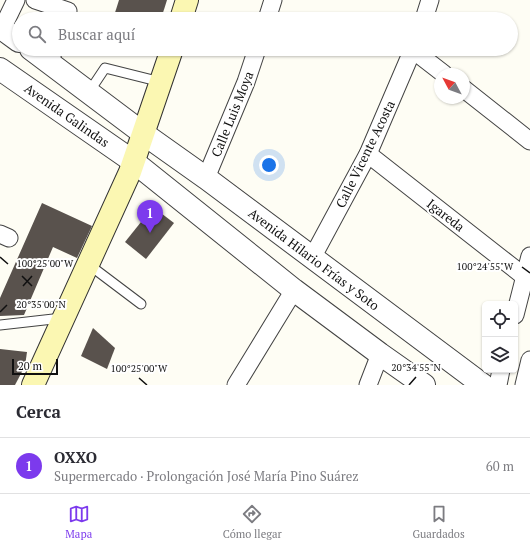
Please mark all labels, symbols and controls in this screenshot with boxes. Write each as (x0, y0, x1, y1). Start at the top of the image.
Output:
search box (12, 12, 518, 56)
icon: search (26, 23, 48, 45)
text: Buscar aquí (58, 24, 135, 44)
street label: Calle Luis Moya (207, 68, 258, 160)
north arrow (434, 68, 470, 104)
street label: Avenida Galindas (21, 79, 113, 151)
street label: Calle Vicente Acosta (331, 97, 399, 211)
your location (259, 155, 279, 175)
street label: Igareda (423, 195, 469, 236)
pin: 1 (137, 200, 163, 233)
street label: Avenida Hilario Frías y Soto (245, 204, 383, 314)
text: 100°25'00"W (17, 257, 74, 270)
text: 100°24'55"W (457, 260, 514, 273)
text: 20°35'00"N (16, 298, 66, 311)
map controls (482, 301, 518, 373)
button: locate (482, 301, 518, 337)
button: layers (482, 337, 518, 373)
scale bar (12, 357, 58, 376)
text: 20 m (18, 359, 42, 373)
text: 20°34'55"N (391, 361, 441, 374)
text: 100°25'00"W (111, 362, 168, 375)
text: Cerca (16, 400, 61, 423)
text: OXXO (54, 447, 97, 467)
text: 1 (25, 457, 33, 475)
text: 60 m (486, 457, 514, 475)
text: Supermercado · Prolongación José María Pino Suárez (54, 467, 359, 485)
tab: Mapa (65, 503, 92, 541)
tab: Cómo llegar (223, 503, 282, 541)
tab: Guardados (412, 503, 465, 541)

